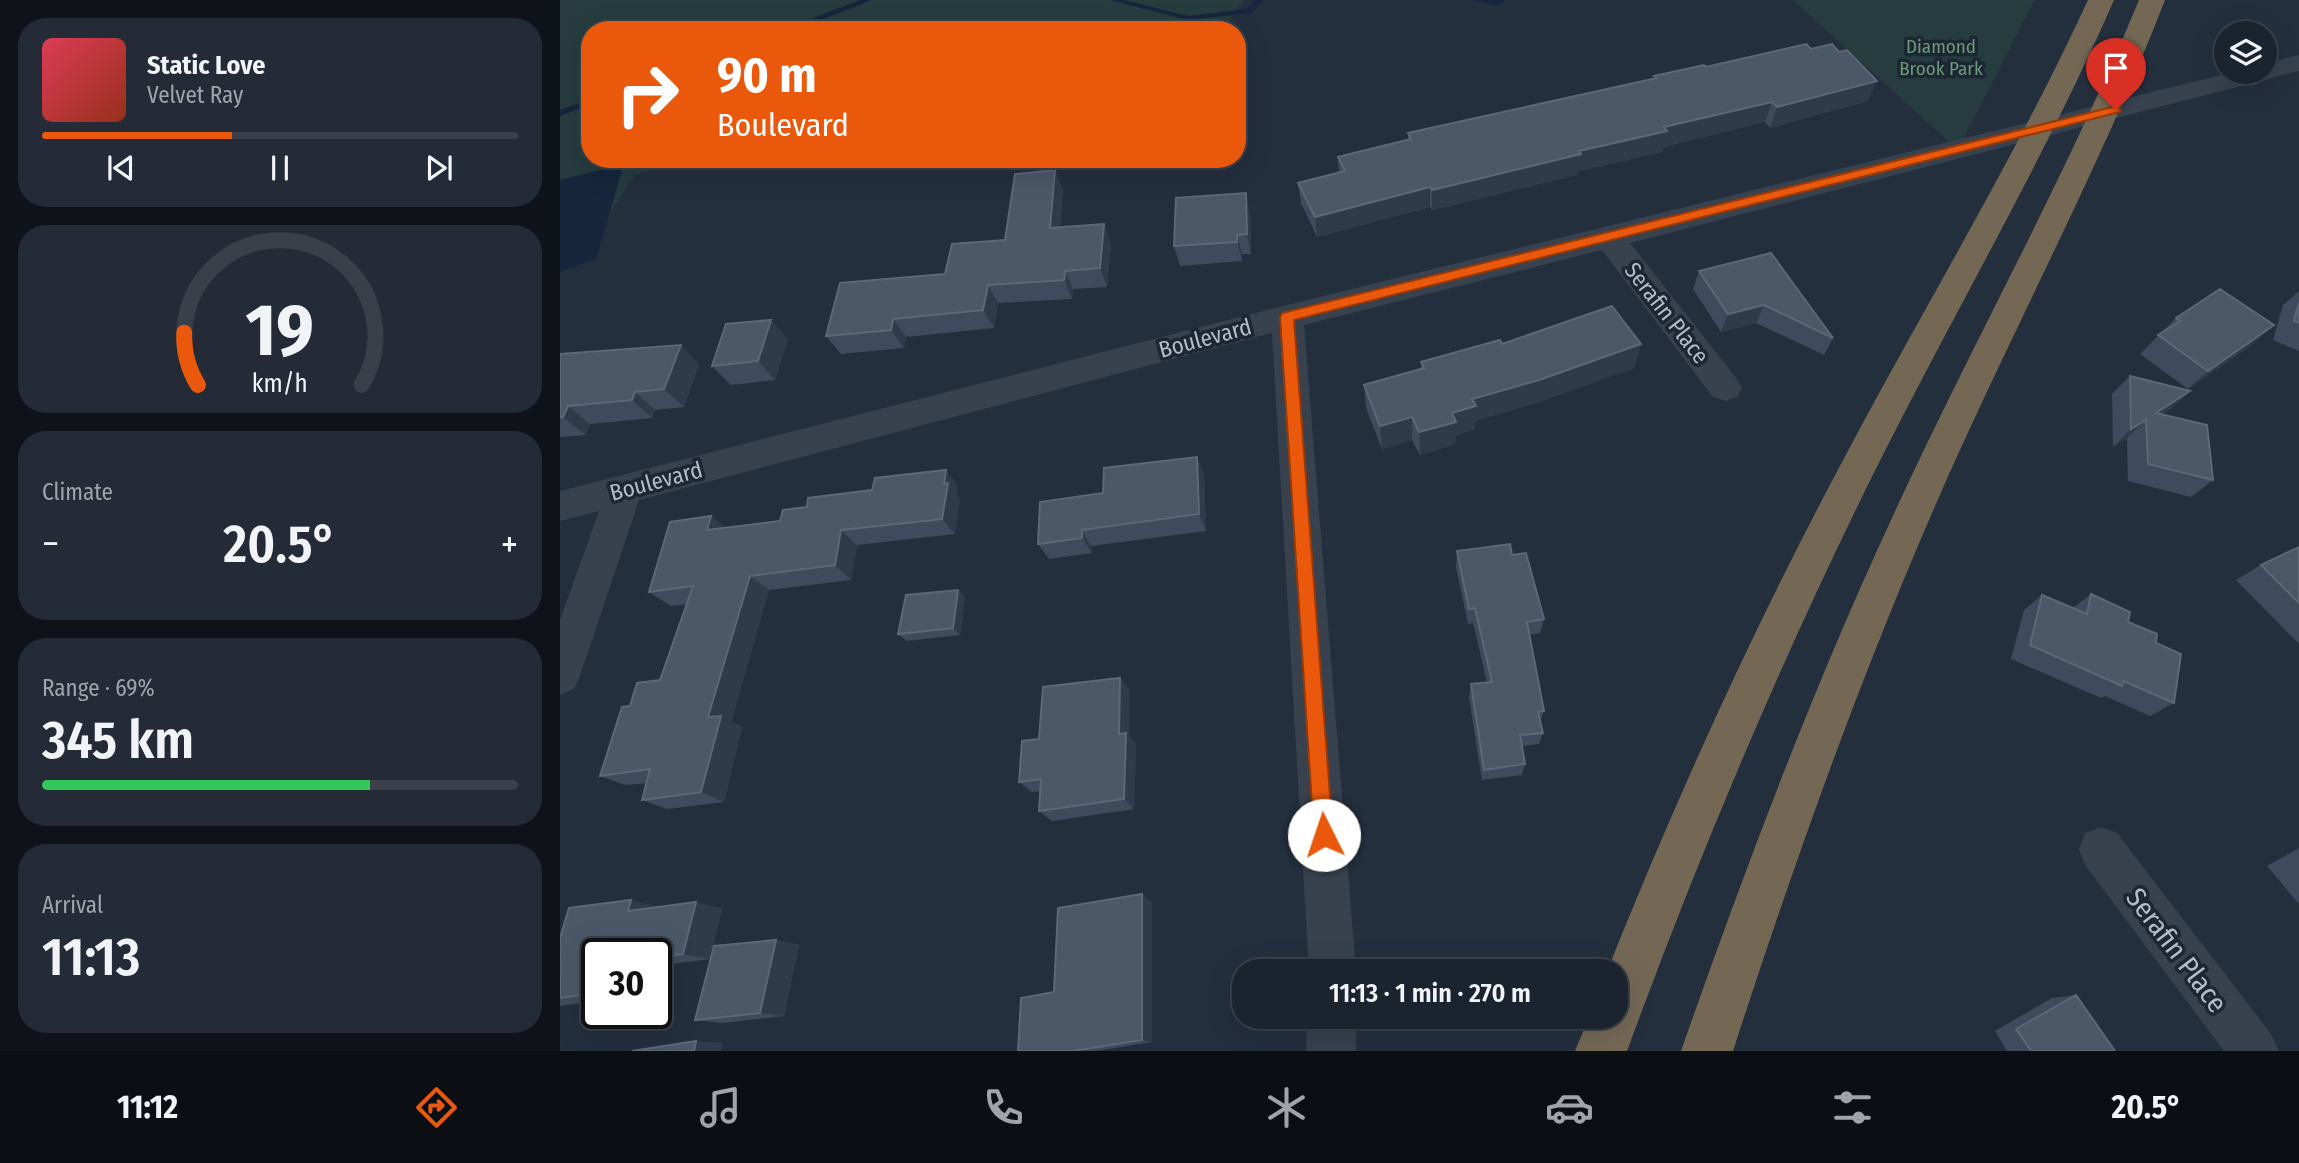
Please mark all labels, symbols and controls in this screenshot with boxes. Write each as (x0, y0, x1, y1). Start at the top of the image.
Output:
map controls (2214, 21, 2277, 84)
button: layers (2214, 21, 2277, 84)
park label: Diamond Brook Park (1899, 35, 1983, 80)
pin (2086, 38, 2146, 110)
text: 90 m (717, 46, 817, 105)
icon: right (602, 49, 693, 140)
icon: arrive (2097, 49, 2135, 87)
text: Static Love (147, 50, 265, 81)
text: Velvet Ray (147, 81, 243, 109)
text: Boulevard (717, 106, 849, 144)
icon: previous (102, 149, 140, 187)
icon: pause (261, 149, 299, 187)
icon: next (420, 149, 458, 187)
street label: Serafin Place (1619, 257, 1715, 369)
text: 19 (246, 287, 314, 374)
street label: Boulevard (1156, 312, 1254, 364)
text: km/h (252, 369, 308, 399)
street label: Boulevard (607, 455, 705, 507)
text: Climate (42, 478, 113, 506)
text: 20.5° (223, 513, 337, 576)
text: − (42, 521, 59, 567)
text: + (501, 521, 518, 567)
text: Range · 69% (42, 674, 155, 702)
text: 345 km (42, 709, 194, 772)
position arrow (1287, 798, 1361, 872)
street label: Serafin Place (2119, 882, 2234, 1019)
text: Arrival (42, 891, 103, 919)
text: 11:13 (42, 926, 140, 989)
speed limit sign: 30 (581, 938, 672, 1029)
text: 11:13 · 1 min · 270 m (1329, 978, 1531, 1009)
icon: directions (412, 1083, 461, 1132)
icon: music (696, 1083, 745, 1132)
icon: phone (979, 1083, 1028, 1132)
icon: climate (1262, 1083, 1311, 1132)
icon: car (1545, 1083, 1594, 1132)
icon: filters (1828, 1083, 1877, 1132)
text: 11:12 (117, 1088, 178, 1126)
text: 20.5° (2112, 1088, 2182, 1126)

